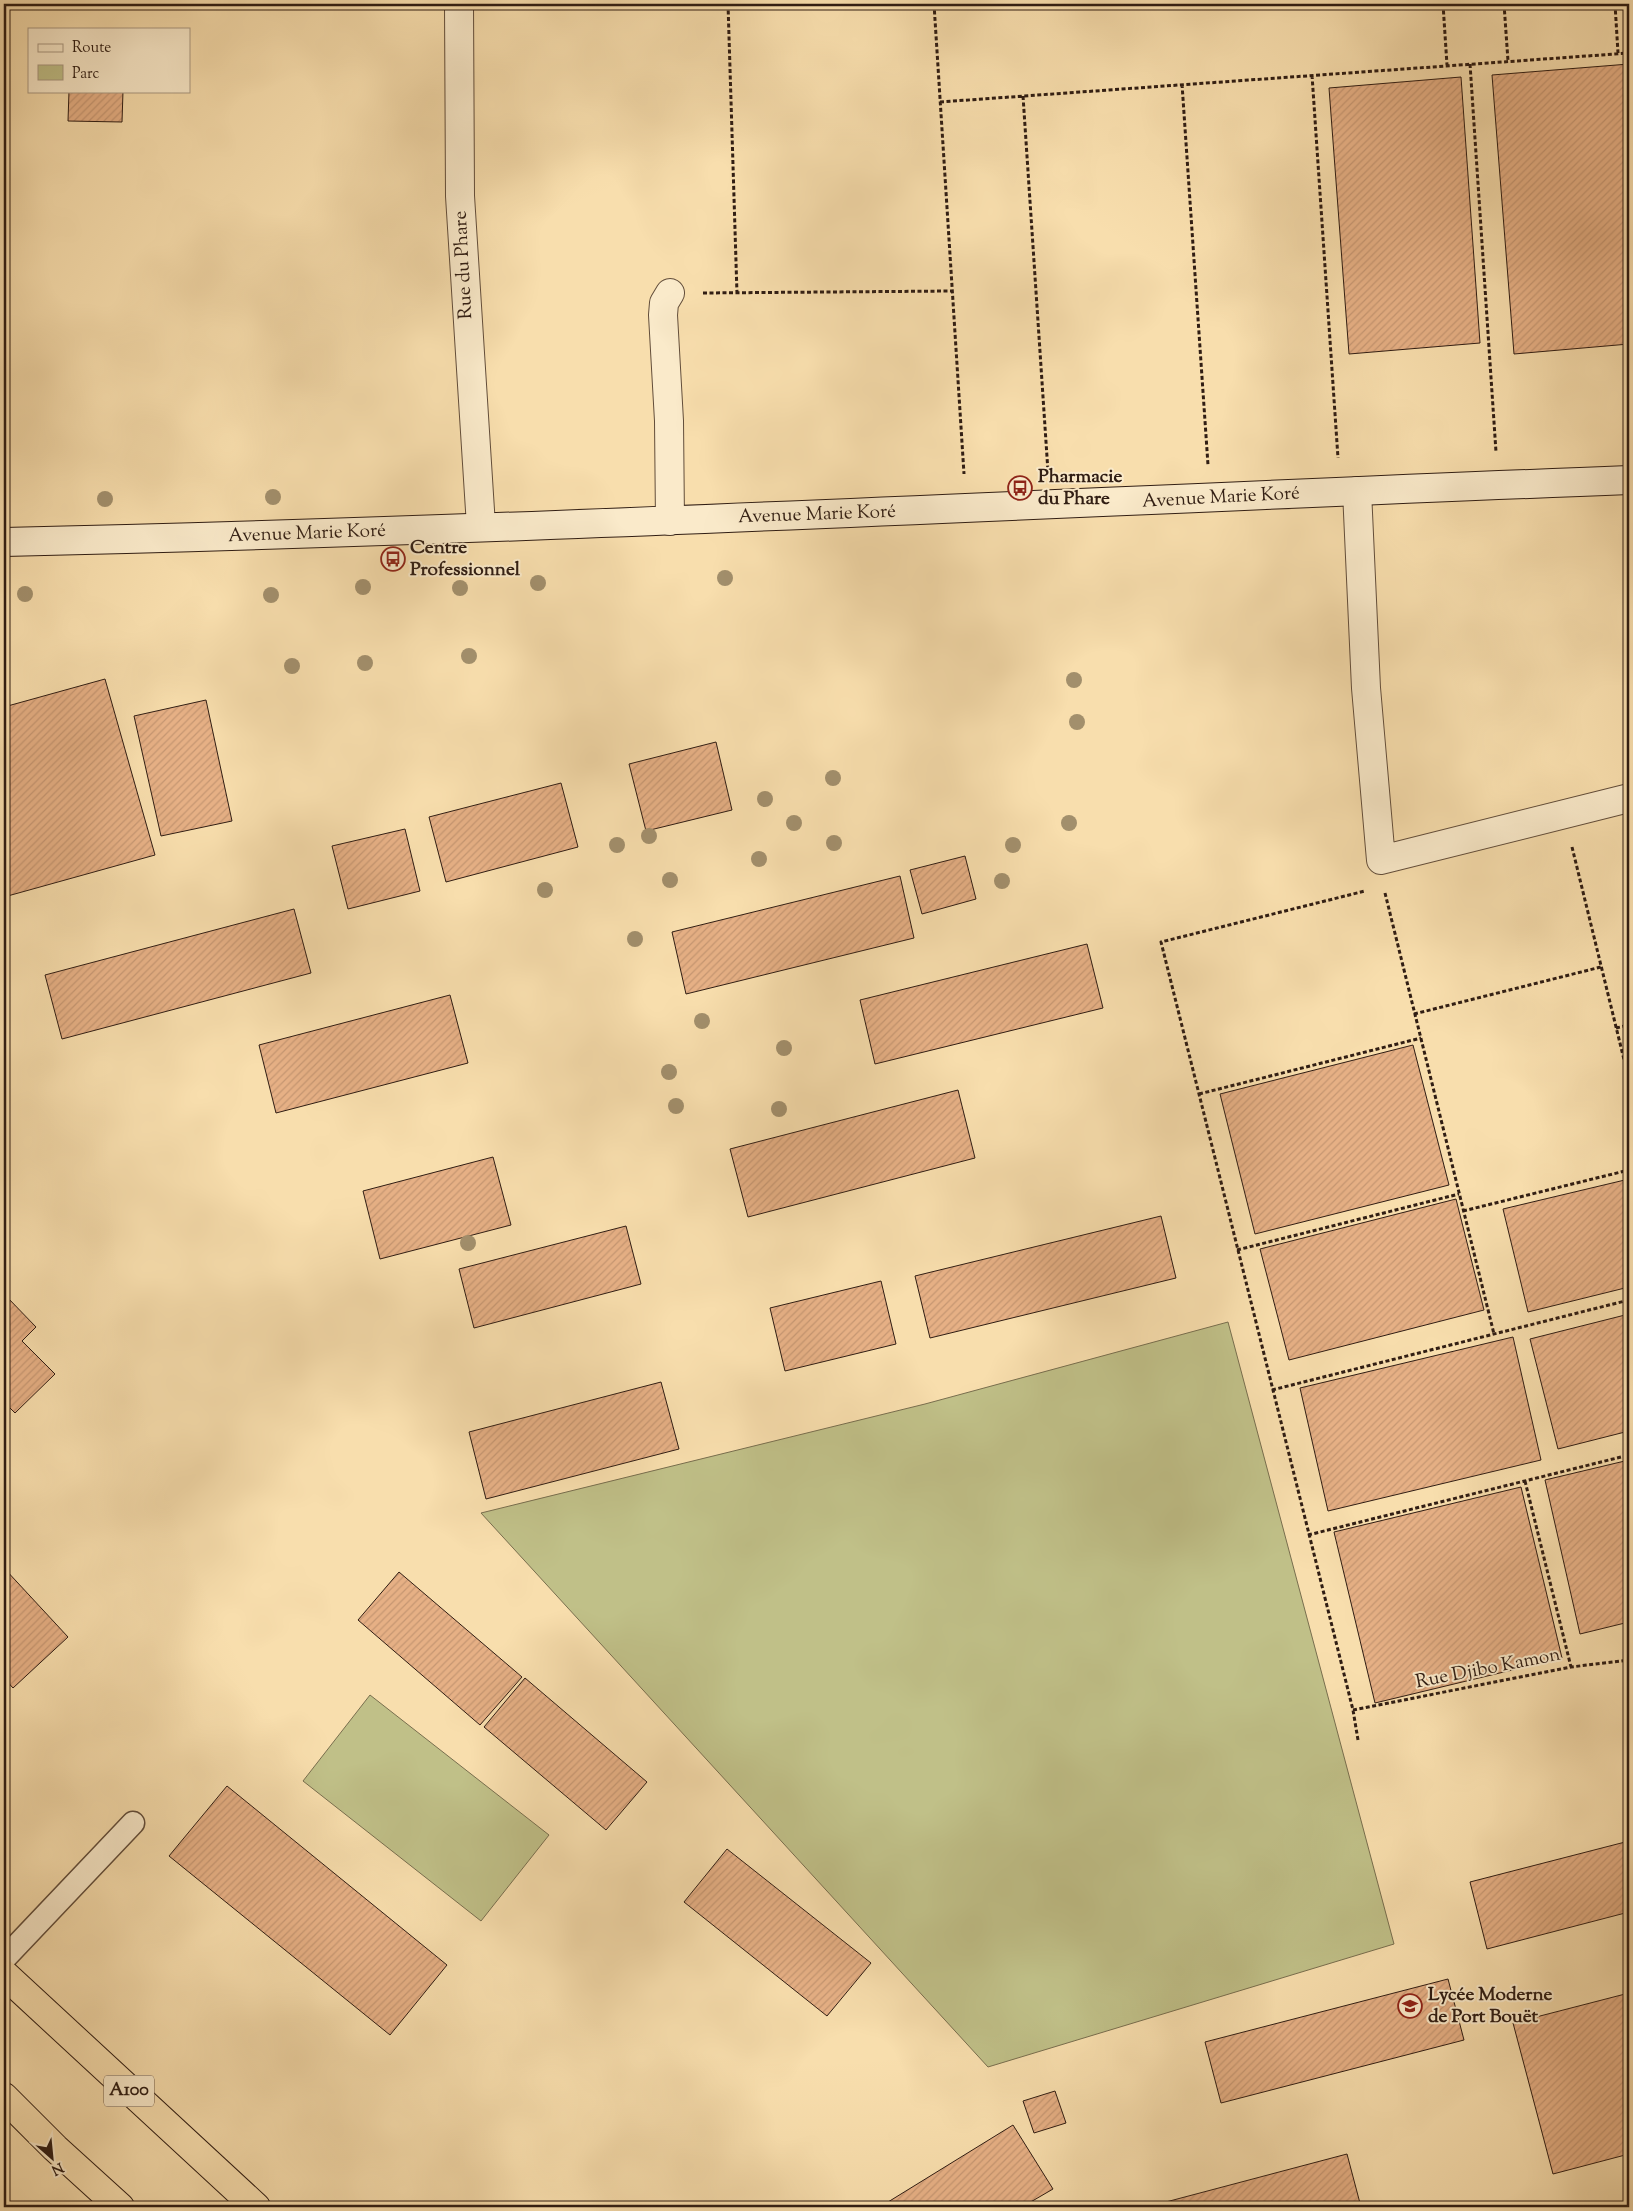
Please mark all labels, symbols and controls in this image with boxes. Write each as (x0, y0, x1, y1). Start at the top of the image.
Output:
legend (28, 28, 190, 92)
text: Route (72, 38, 111, 59)
text: Parc (72, 64, 100, 85)
street label: Rue du Phare (448, 210, 480, 320)
place label: Pharmacie du Phare (1038, 464, 1123, 513)
bus stop icon: Pharmacie du Phare (1007, 475, 1033, 501)
street label: Avenue Marie Koré (1141, 480, 1301, 516)
street label: Avenue Marie Koré (738, 499, 897, 531)
street label: Avenue Marie Koré (228, 518, 387, 550)
place label: Centre Professionnel (410, 535, 521, 584)
bus stop icon: Centre Professionnel (380, 546, 406, 572)
street label: Rue Djibo Kamon (1413, 1642, 1563, 1696)
place label: Lycée Moderne de Port Bouët (1428, 1982, 1552, 2031)
school or university icon: Lycée Moderne de Port Bouët (1397, 1993, 1423, 2019)
road number: A100 (104, 2076, 154, 2106)
north arrow (28, 2134, 78, 2184)
text: N (47, 2156, 67, 2179)

